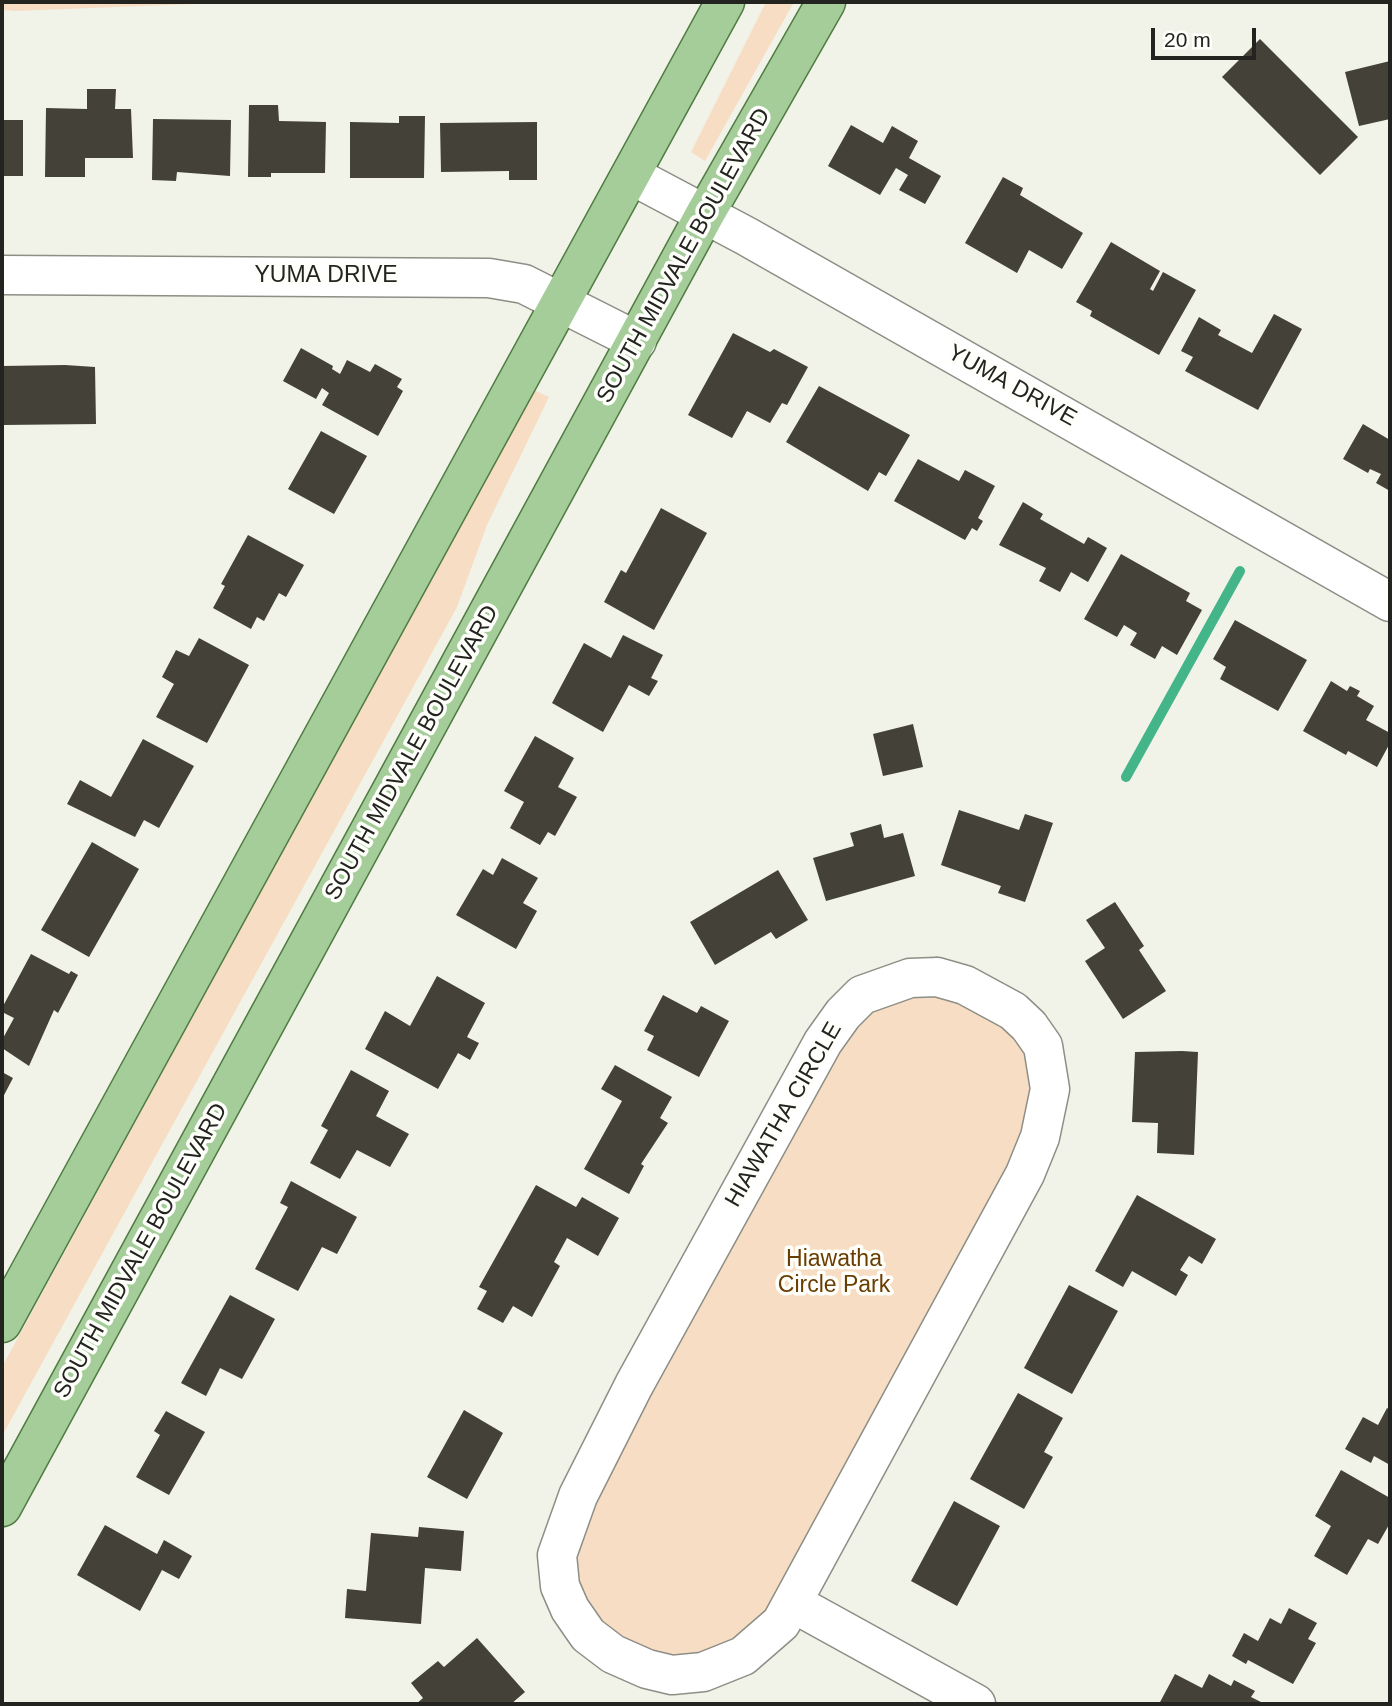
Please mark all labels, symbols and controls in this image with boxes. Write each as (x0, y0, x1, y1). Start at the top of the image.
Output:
scale bar (1154, 14, 1259, 58)
text: 20 m (1164, 28, 1211, 51)
street label: SOUTH MIDVALE BOULEVARD (591, 104, 777, 408)
street label: YUMA DRIVE (254, 262, 398, 290)
street label: YUMA DRIVE (943, 339, 1081, 433)
street label: SOUTH MIDVALE BOULEVARD (319, 601, 505, 905)
street label: HIAWATHA CIRCLE (720, 1018, 848, 1212)
street label: SOUTH MIDVALE BOULEVARD (48, 1099, 234, 1403)
park label: Hiawatha Circle Park (778, 1246, 890, 1300)

